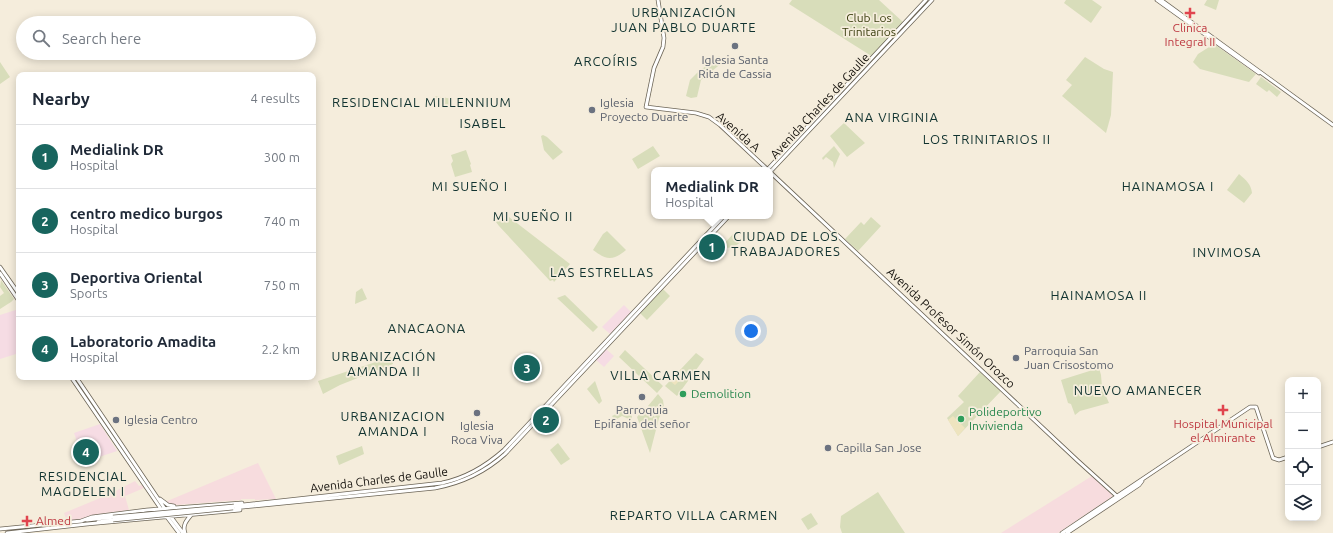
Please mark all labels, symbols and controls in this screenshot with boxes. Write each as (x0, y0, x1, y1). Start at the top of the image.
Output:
district label: URBANIZACIÓN JUAN PABLO DUARTE (611, 5, 757, 34)
marker: Clinica Integral II (1184, 7, 1196, 19)
park label: Club Los Trinitarios (842, 11, 896, 38)
search box (16, 16, 316, 60)
place label: Clinica Integral II (1165, 21, 1215, 48)
icon: search (30, 27, 52, 49)
text: Search here (62, 30, 141, 47)
marker: Iglesia Santa Rita de Cassia (730, 41, 740, 51)
street label: Avenida Charles de Gaulle (768, 50, 872, 161)
district label: ARCOÍRIS (574, 53, 638, 68)
place label: Iglesia Santa Rita de Cassia (698, 53, 772, 80)
text: Nearby (32, 89, 90, 108)
text: 4 results (250, 91, 300, 105)
district label: RESIDENCIAL MILLENNIUM (332, 95, 512, 109)
place label: Iglesia Proyecto Duarte (600, 96, 689, 123)
marker: Iglesia Proyecto Duarte (587, 105, 597, 115)
street label: Avenida A (714, 109, 763, 154)
district label: ANA VIRGINIA (845, 110, 939, 124)
district label: ISABEL (460, 116, 506, 130)
district label: LOS TRINITARIOS II (923, 132, 1051, 146)
text: Medialink DR (70, 141, 164, 158)
text: 1 (41, 150, 49, 164)
text: 300 m (264, 150, 300, 164)
text: Hospital (70, 158, 118, 172)
popup (651, 167, 773, 219)
text: Medialink DR (665, 178, 759, 195)
district label: MI SUEÑO I (432, 179, 508, 193)
district label: HAINAMOSA I (1122, 179, 1214, 193)
text: Hospital (665, 195, 713, 209)
text: centro medico burgos (70, 205, 223, 222)
district label: MI SUEÑO II (493, 209, 573, 223)
text: 2 (41, 214, 49, 228)
text: 740 m (264, 214, 300, 228)
text: Hospital (70, 222, 118, 236)
district label: CIUDAD DE LOS TRABAJADORES (731, 229, 841, 258)
pin: 1 (699, 232, 725, 262)
district label: INVIMOSA (1193, 245, 1261, 259)
district label: LAS ESTRELLAS (550, 265, 654, 279)
street label: Avenida Profesor Simón Orozco (885, 265, 1018, 390)
text: Deportiva Oriental (70, 269, 202, 286)
text: 3 (41, 278, 49, 292)
text: 750 m (264, 278, 300, 292)
text: Sports (70, 286, 108, 300)
district label: HAINAMOSA II (1051, 288, 1147, 302)
district label: ANACAONA (388, 321, 466, 335)
your location (741, 321, 761, 341)
text: Laboratorio Amadita (70, 333, 216, 350)
text: 4 (41, 342, 49, 356)
text: 2.2 km (261, 342, 300, 356)
place label: Parroquia San Juan Crisostomo (1024, 344, 1114, 371)
district label: URBANIZACIÓN AMANDA II (332, 349, 436, 378)
text: Hospital (70, 350, 118, 364)
pin: 3 (514, 353, 540, 383)
marker: Parroquia San Juan Crisostomo (1011, 353, 1021, 363)
district label: VILLA CARMEN (610, 368, 712, 382)
map controls (1285, 377, 1321, 521)
button: + (1285, 377, 1321, 413)
district label: NUEVO AMANECER (1074, 383, 1202, 397)
place label: Demolition (691, 387, 751, 400)
marker: Demolition (678, 389, 688, 399)
marker: Parroquia Epifania del señor (637, 392, 647, 402)
place label: Parroquia Epifania del señor (594, 403, 690, 430)
marker: Hospital Municipal el Almirante (1217, 404, 1229, 416)
pin: 2 (533, 405, 559, 435)
place label: Polideportivo Invivienda (969, 405, 1042, 432)
marker: Iglesia Roca Viva (472, 408, 482, 418)
district label: URBANIZACION AMANDA I (341, 409, 445, 438)
place label: Iglesia Centro (124, 413, 198, 426)
button: − (1285, 413, 1321, 449)
marker: Polideportivo Invivienda (956, 414, 966, 424)
marker: Iglesia Centro (111, 415, 121, 425)
place label: Hospital Municipal el Almirante (1173, 417, 1273, 444)
place label: Iglesia Roca Viva (451, 419, 503, 446)
pin: 4 (73, 437, 99, 467)
place label: Capilla San Jose (836, 441, 922, 454)
marker: Capilla San Jose (823, 443, 833, 453)
button: locate (1285, 449, 1321, 485)
street label: Avenida Charles de Gaulle (309, 465, 449, 494)
district label: RESIDENCIAL MAGDELEN I (39, 469, 127, 498)
button: layers (1285, 485, 1321, 521)
district label: REPARTO VILLA CARMEN (610, 508, 778, 522)
place label: Almed (36, 514, 71, 527)
marker: Almed (21, 515, 33, 527)

